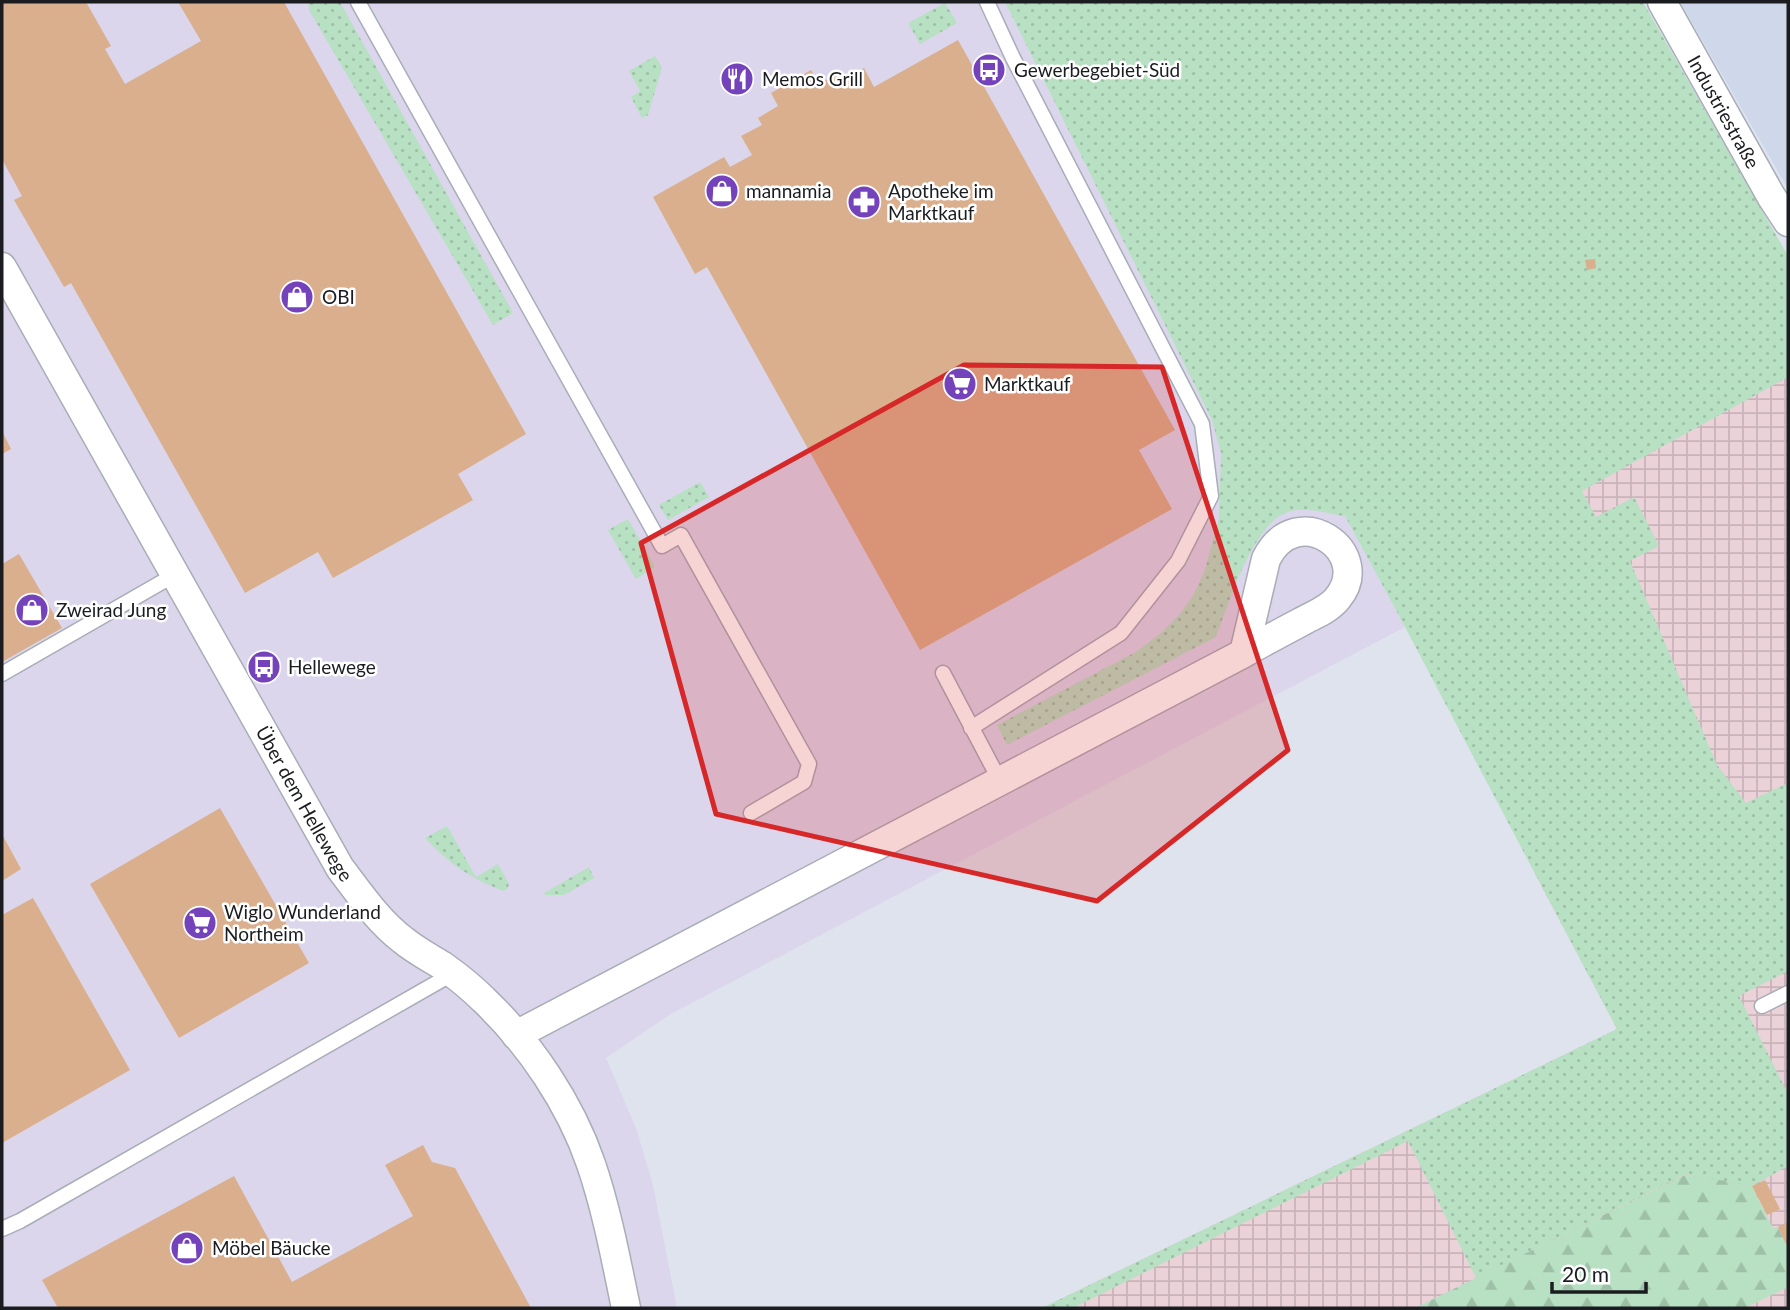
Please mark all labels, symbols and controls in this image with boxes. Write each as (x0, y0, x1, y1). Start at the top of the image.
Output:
bus stop icon: Gewerbegebiet-Süd (970, 51, 1008, 89)
street label: Industriestraße (1683, 51, 1765, 172)
place label: Gewerbegebiet-Süd (1014, 58, 1180, 81)
restaurant icon: Memos Grill (718, 60, 756, 98)
place label: Memos Grill (762, 67, 863, 90)
shop icon: mannamia (703, 172, 741, 210)
place label: mannamia (746, 179, 831, 202)
place label: Apotheke im Marktkauf (888, 179, 994, 224)
pharmacy icon: Apotheke im Marktkauf (845, 183, 883, 221)
shop icon: OBI (278, 278, 316, 316)
place label: OBI (322, 285, 355, 308)
supermarket icon: Marktkauf (941, 365, 979, 403)
place label: Marktkauf (984, 372, 1071, 395)
shop icon: Zweirad Jung (13, 591, 51, 629)
place label: Zweirad Jung (56, 598, 166, 621)
bus stop icon: Hellewege (245, 648, 283, 686)
place label: Hellewege (288, 655, 376, 678)
street label: Über dem Hellewege (252, 722, 358, 886)
place label: Wiglo Wunderland Northeim (224, 900, 381, 945)
supermarket icon: Wiglo Wunderland Northeim (181, 904, 219, 942)
shop icon: Möbel Bäucke (168, 1229, 206, 1267)
place label: Möbel Bäucke (212, 1236, 331, 1259)
scale bar (1552, 1250, 1646, 1294)
text: 20 m (1562, 1261, 1609, 1286)

